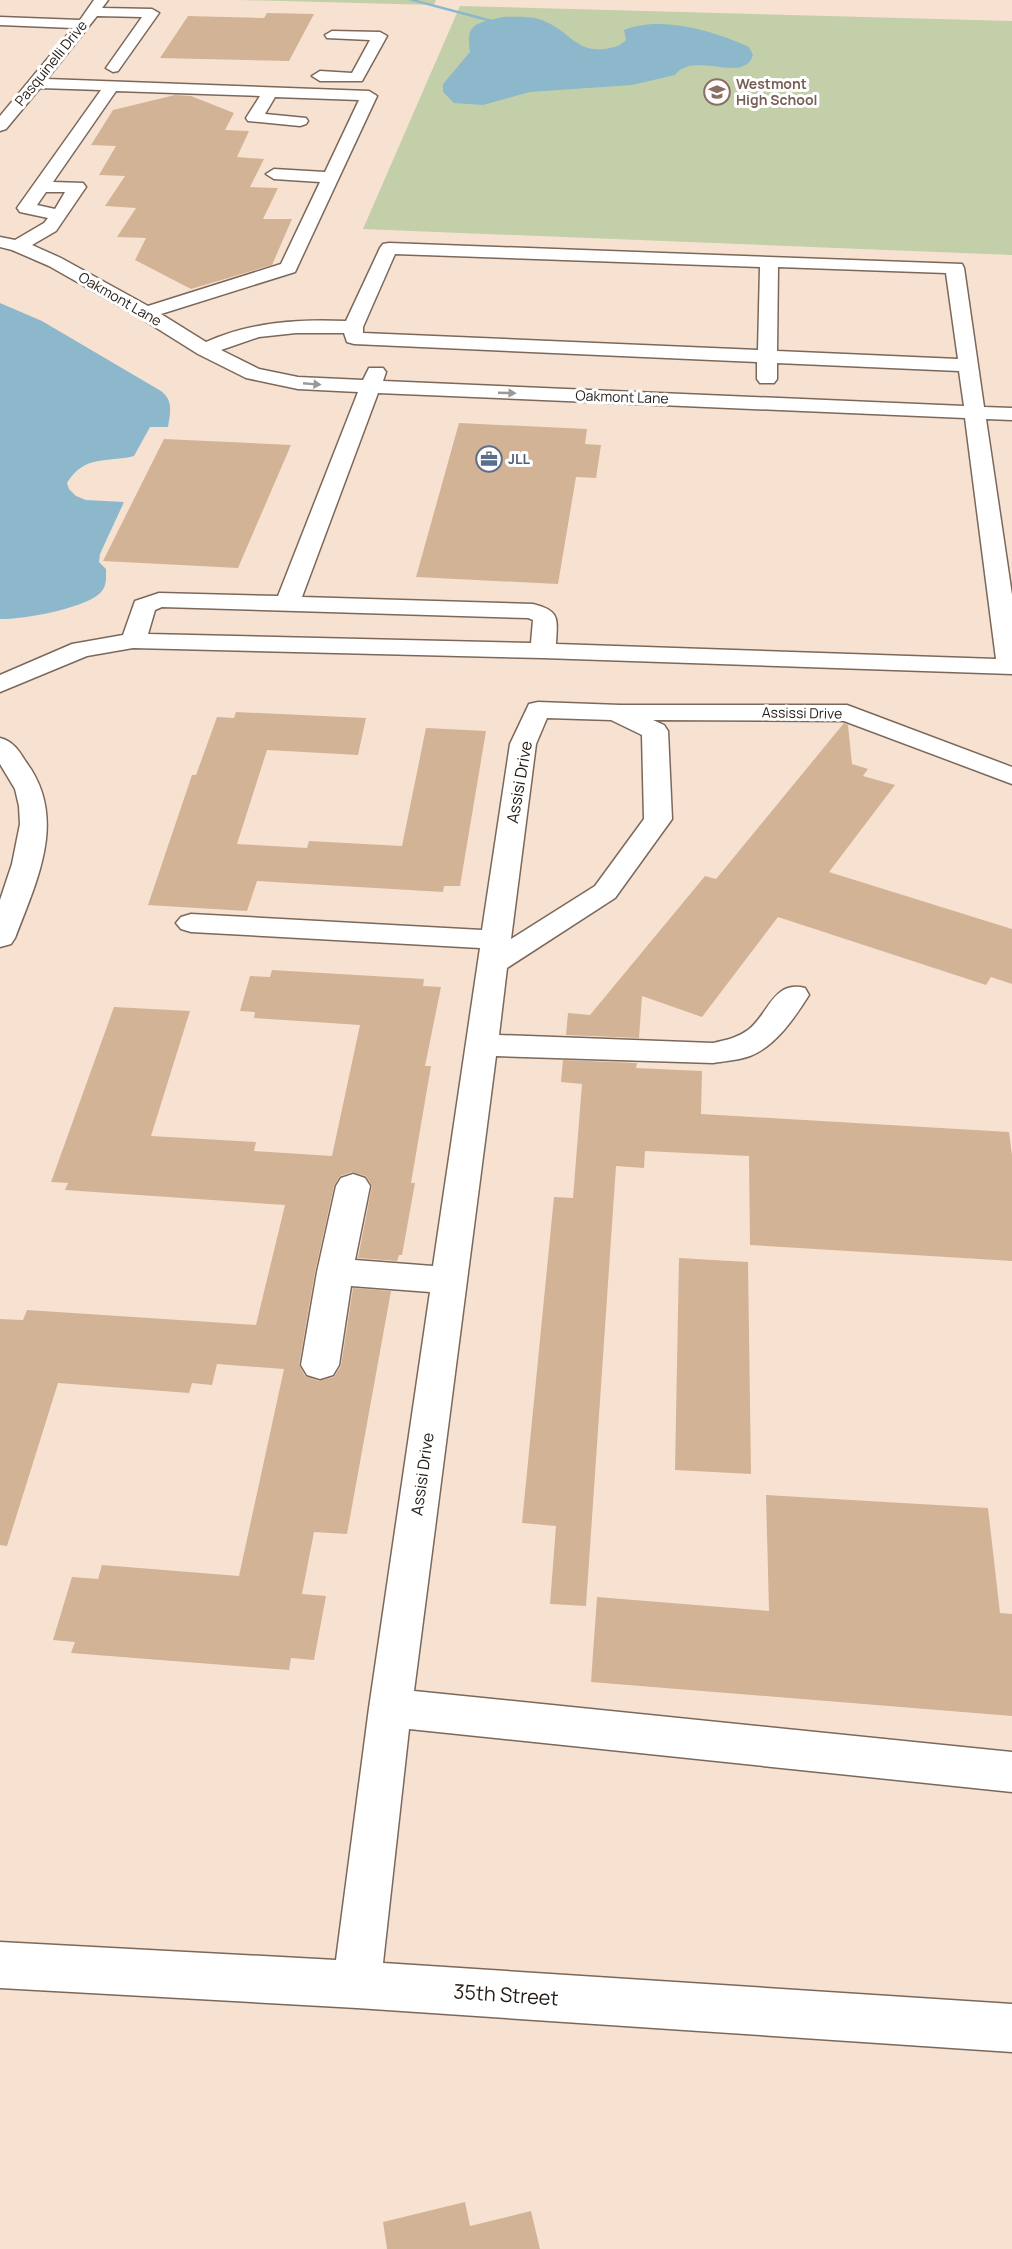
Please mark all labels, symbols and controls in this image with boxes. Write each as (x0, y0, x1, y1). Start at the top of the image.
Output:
street label: Pasquinelli Drive (10, 16, 91, 109)
place label: Westmont High School (736, 74, 817, 109)
school or university icon: Westmont High School (702, 77, 732, 107)
street label: Oakmont Lane (75, 267, 165, 330)
one-way arrow (303, 380, 322, 389)
street label: Oakmont Lane (575, 385, 669, 408)
one-way arrow (498, 388, 517, 397)
office icon: JLL (474, 444, 504, 474)
place label: JLL (508, 449, 530, 468)
street label: Assissi Drive (762, 702, 842, 723)
street label: Assisi Drive (501, 739, 537, 825)
street label: Assisi Drive (405, 1431, 439, 1517)
street label: 35th Street (453, 1977, 559, 2012)

